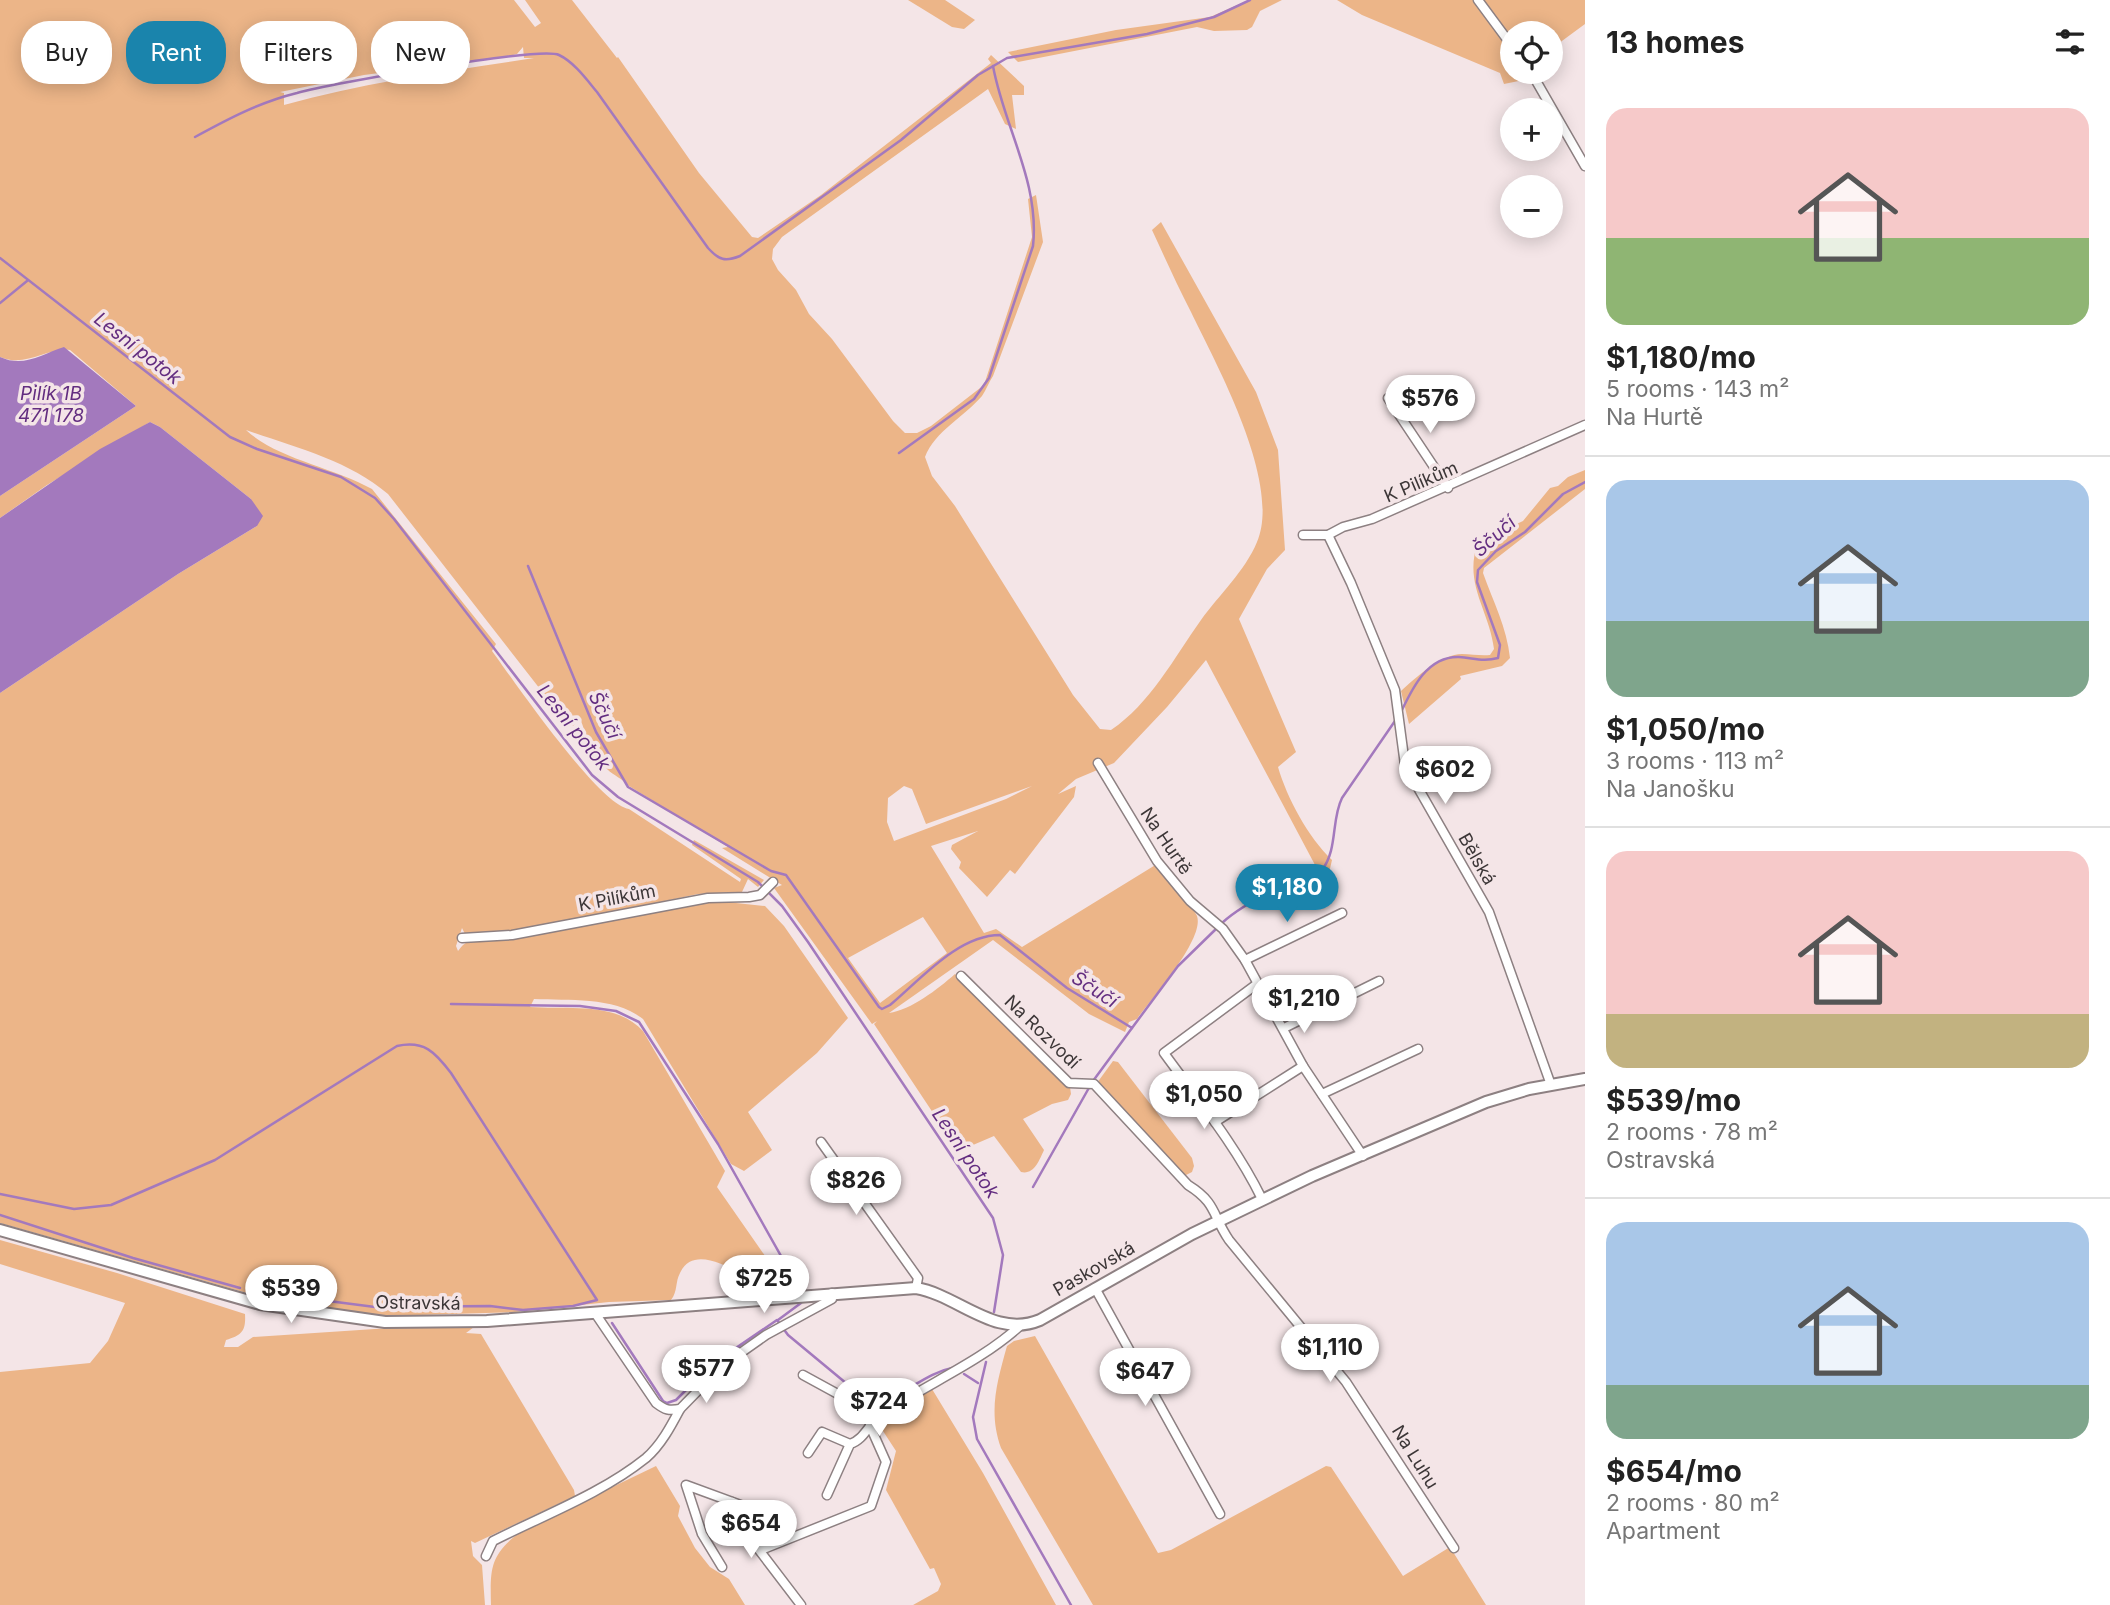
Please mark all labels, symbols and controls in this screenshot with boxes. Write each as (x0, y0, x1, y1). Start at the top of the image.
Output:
chip: Buy (21, 21, 112, 84)
chip: Rent (126, 21, 226, 84)
chip: Filters (240, 21, 357, 84)
chip: New (371, 21, 470, 84)
map controls (1500, 21, 1563, 238)
button: locate (1500, 21, 1563, 84)
icon: filters (2051, 23, 2089, 61)
text: 13 homes (1606, 24, 1745, 60)
button: + (1500, 98, 1563, 161)
icon: home (1785, 154, 1911, 280)
button: − (1500, 175, 1563, 238)
water label: Lesní potok (90, 307, 186, 390)
text: $1,180/mo (1606, 339, 1756, 375)
text: 5 rooms · 143 m² (1606, 375, 1789, 403)
pin: $576 (1389, 376, 1471, 435)
water label: Pilík 1B 471 178 (18, 382, 84, 427)
text: $576 (1401, 384, 1459, 412)
text: Na Hurtě (1606, 403, 1703, 431)
street label: K Pilíkům (1381, 457, 1461, 506)
water label: Ščučí (1468, 510, 1522, 562)
icon: home (1785, 526, 1911, 652)
water label: Lesní potok (532, 680, 616, 775)
water label: Ščučí (584, 688, 626, 745)
text: $1,050/mo (1606, 711, 1765, 747)
pin: $602 (1404, 746, 1486, 806)
text: 3 rooms · 113 m² (1606, 747, 1784, 775)
text: $602 (1415, 755, 1475, 783)
text: Na Janošku (1606, 775, 1735, 803)
street label: Na Hurtě (1136, 803, 1196, 878)
street label: Bělská (1454, 829, 1501, 888)
pin: $1,180 (1230, 864, 1344, 924)
text: $1,180 (1252, 873, 1322, 901)
street label: K Pilíkům (577, 880, 657, 915)
icon: home (1785, 897, 1911, 1023)
water label: Ščučí (1068, 966, 1124, 1014)
pin: $1,210 (1247, 976, 1361, 1035)
text: $1,210 (1268, 984, 1340, 1012)
street label: Na Rozvodí (1000, 991, 1085, 1073)
pin: $1,050 (1147, 1072, 1261, 1131)
text: $1,050 (1165, 1080, 1243, 1108)
text: $539/mo (1606, 1082, 1741, 1118)
water label: Lesní potok (927, 1104, 1004, 1203)
text: 2 rooms · 78 m² (1606, 1118, 1778, 1146)
text: Ostravská (1606, 1146, 1715, 1174)
pin: $826 (815, 1158, 897, 1217)
text: $826 (826, 1166, 886, 1194)
street label: Paskovská (1049, 1237, 1138, 1300)
pin: $725 (723, 1256, 805, 1315)
text: $725 (735, 1264, 793, 1292)
pin: $539 (250, 1266, 332, 1325)
icon: home (1785, 1268, 1911, 1394)
text: $539 (261, 1274, 321, 1302)
street label: Ostravská (375, 1291, 461, 1314)
pin: $1,110 (1273, 1324, 1387, 1384)
text: $1,110 (1297, 1333, 1363, 1361)
pin: $577 (665, 1346, 747, 1405)
pin: $647 (1104, 1348, 1186, 1408)
text: $577 (678, 1354, 734, 1382)
text: $647 (1116, 1357, 1174, 1385)
pin: $724 (838, 1378, 920, 1438)
text: $724 (850, 1387, 908, 1415)
street label: Na Luhu (1388, 1421, 1443, 1492)
text: $654/mo (1606, 1453, 1742, 1489)
text: 2 rooms · 80 m² (1606, 1489, 1780, 1517)
pin: $654 (710, 1500, 792, 1560)
text: $654 (721, 1509, 781, 1537)
text: Apartment (1606, 1517, 1720, 1545)

